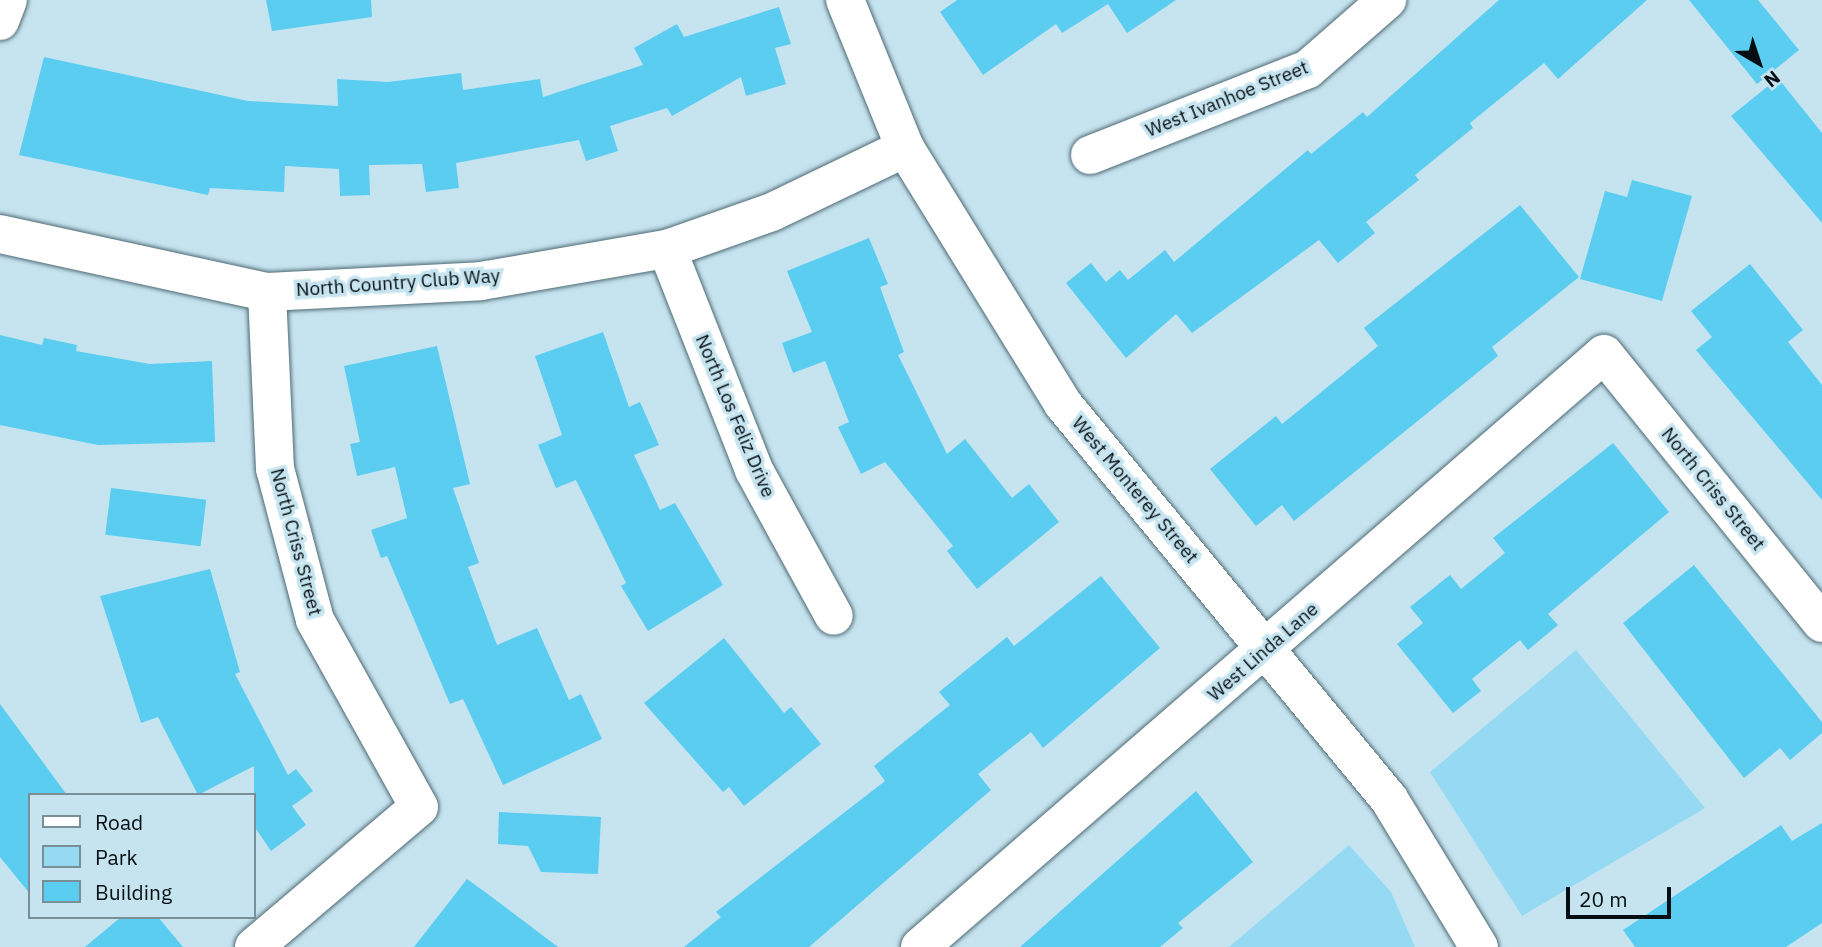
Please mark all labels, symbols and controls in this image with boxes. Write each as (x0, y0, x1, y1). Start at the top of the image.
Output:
north arrow (1724, 28, 1794, 98)
street label: West Ivanhoe Street (1142, 56, 1312, 142)
text: N (1759, 66, 1785, 93)
street label: North Country Club Way (295, 264, 501, 302)
street label: North Los Feliz Drive (690, 331, 780, 501)
street label: West Monterey Street (1067, 412, 1203, 568)
street label: North Criss Street (1656, 423, 1770, 555)
street label: North Criss Street (265, 466, 327, 618)
street label: West Linda Lane (1203, 598, 1323, 706)
legend (28, 793, 256, 919)
text: Road (95, 808, 143, 836)
text: Park (95, 843, 138, 871)
scale bar (1570, 874, 1675, 918)
text: Building (95, 878, 172, 906)
text: 20 m (1579, 885, 1628, 913)

